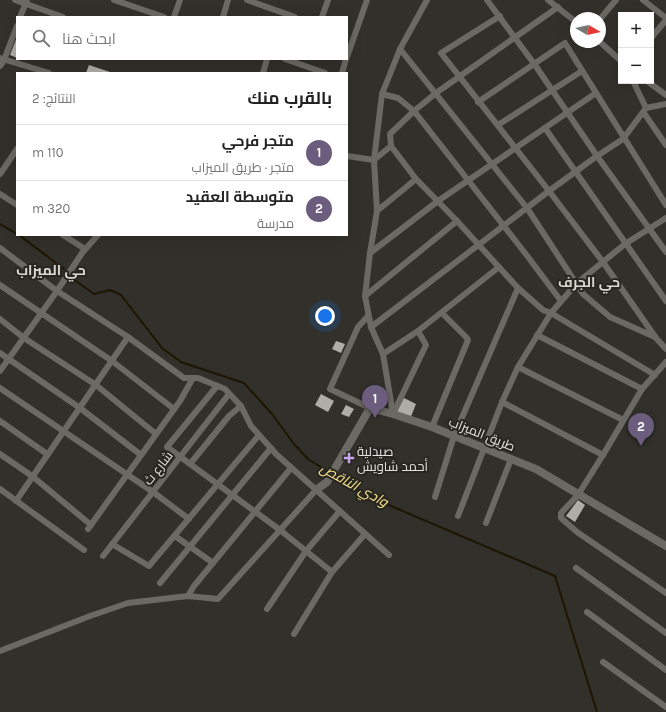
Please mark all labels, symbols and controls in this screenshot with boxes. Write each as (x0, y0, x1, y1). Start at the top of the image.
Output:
north arrow (570, 12, 606, 48)
map controls (618, 12, 654, 84)
button: + (618, 12, 654, 48)
search box (16, 16, 348, 60)
icon: search (30, 27, 52, 49)
text: ابحث هنا (62, 30, 116, 48)
button: − (618, 48, 654, 84)
text: بالقرب منك (248, 88, 332, 108)
text: النتائج: 2 (32, 91, 76, 106)
text: متجر فرحي (222, 132, 294, 150)
text: 110 m (32, 145, 64, 160)
text: 1 (317, 145, 321, 160)
text: متجر · طريق الميزاب (191, 160, 294, 175)
text: متوسطة العقيد (186, 188, 294, 206)
text: 320 m (32, 201, 70, 216)
text: 2 (315, 201, 323, 216)
text: مدرسة (257, 216, 294, 231)
district label: حي الميزاب (16, 262, 86, 282)
district label: حي الجرف (558, 274, 620, 294)
your location (315, 306, 335, 326)
pin: 1 (362, 385, 388, 418)
pin: 2 (628, 413, 654, 446)
street label: طريق الميزاب (447, 414, 517, 454)
place label: صيدلية أحمد شاويش (357, 444, 428, 474)
street label: شارع ث (140, 448, 177, 488)
marker: صيدلية أحمد شاويش (344, 453, 354, 463)
water label: وادي الناقص (316, 459, 392, 514)

